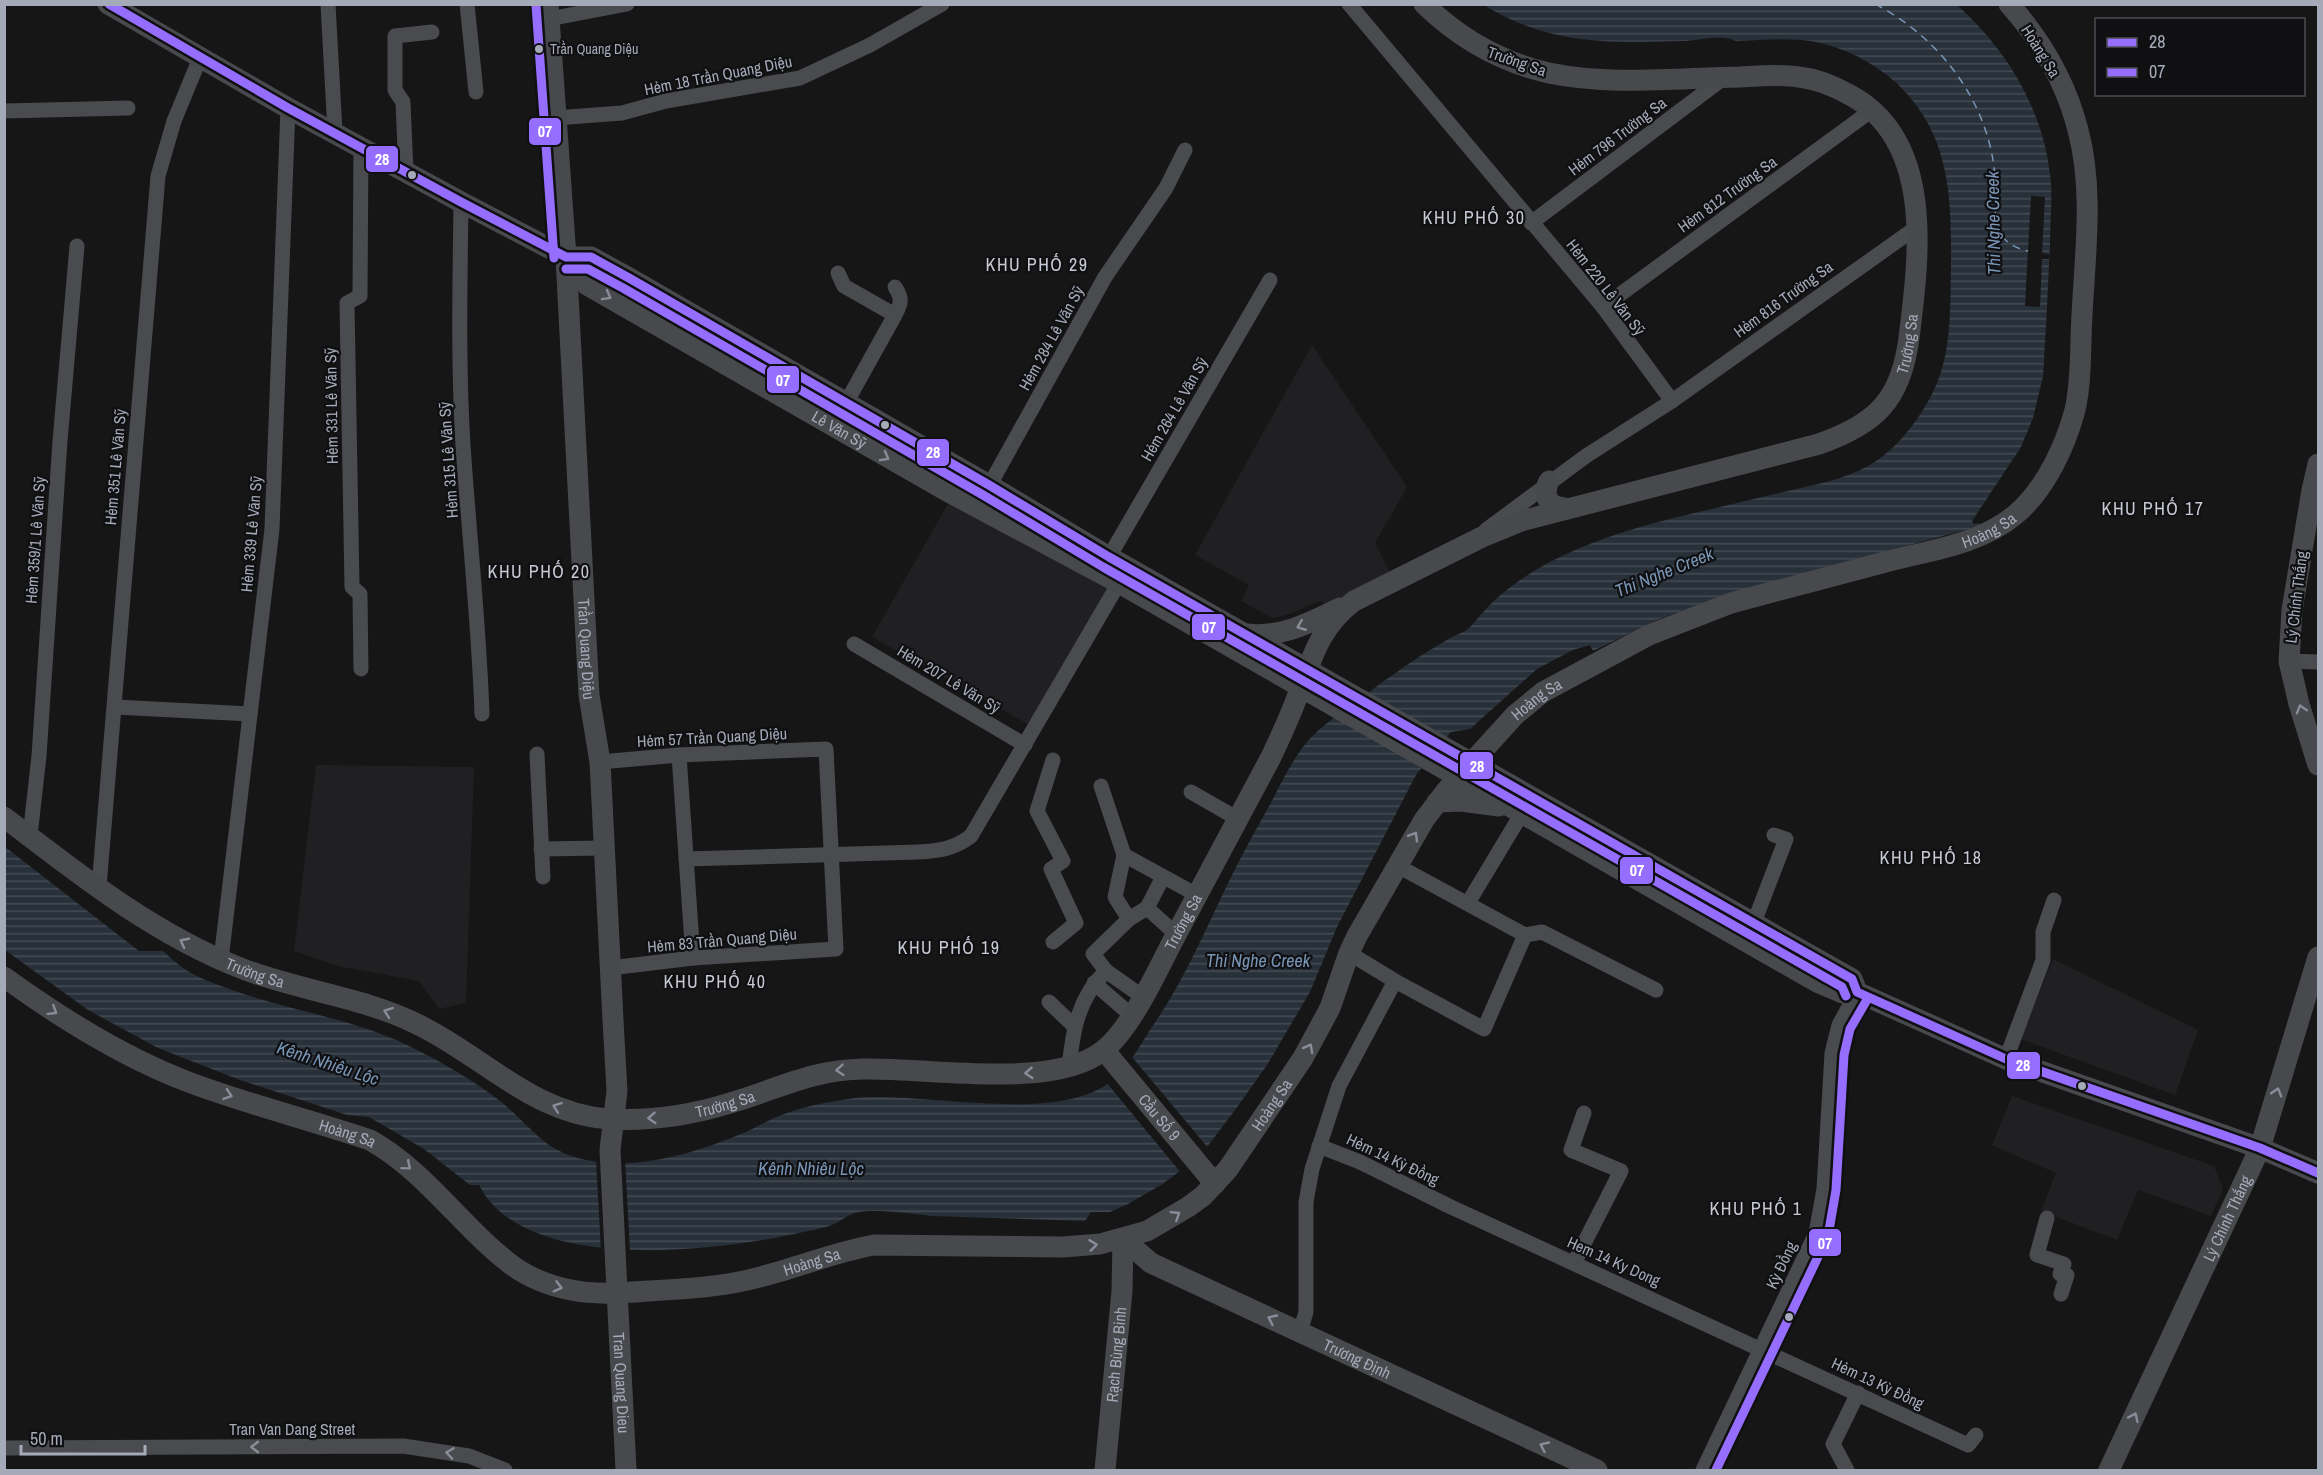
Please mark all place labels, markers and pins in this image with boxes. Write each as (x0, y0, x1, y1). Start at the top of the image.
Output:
place label: Trần Quang Diệu (550, 40, 638, 58)
marker: Trần Quang Diệu (533, 43, 545, 55)
unlabelled marker (406, 169, 418, 181)
unlabelled marker (879, 419, 891, 431)
unlabelled marker (2076, 1080, 2088, 1092)
unlabelled marker (1783, 1311, 1795, 1323)

